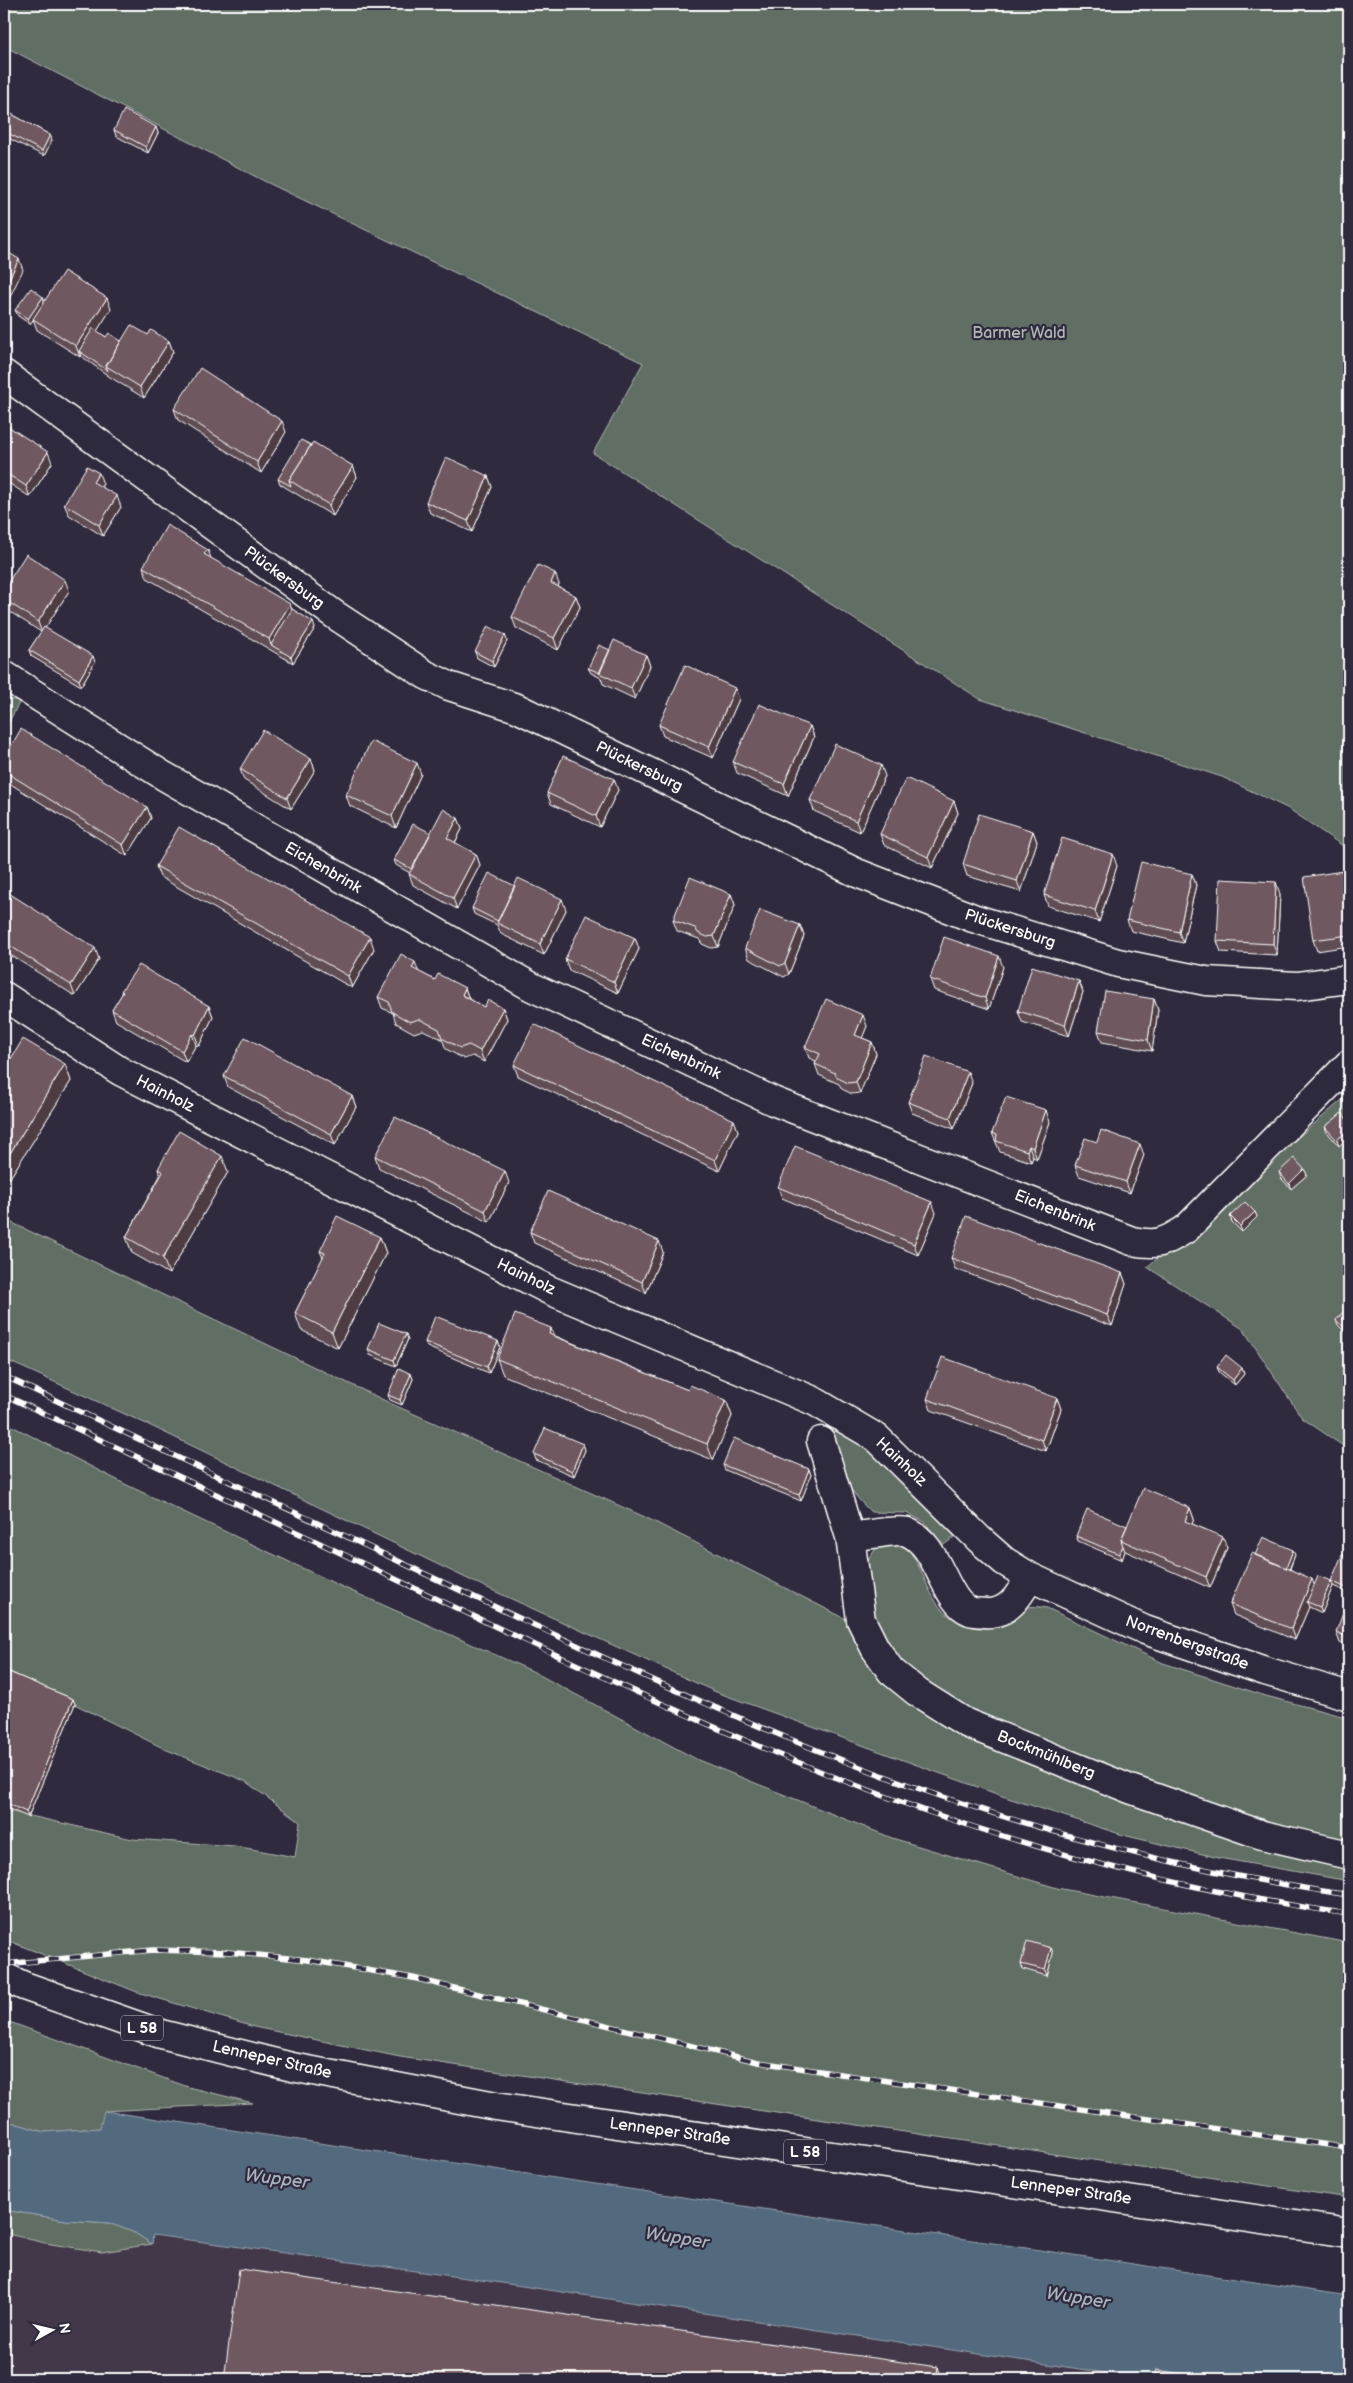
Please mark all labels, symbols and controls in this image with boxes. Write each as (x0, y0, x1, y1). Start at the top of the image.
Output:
park label: Barmer Wald (972, 324, 1066, 343)
street label: Plückersburg (240, 543, 328, 613)
street label: Plückersburg (592, 738, 686, 796)
street label: Eichenbrink (281, 838, 365, 898)
street label: Plückersburg (962, 905, 1058, 953)
street label: Eichenbrink (638, 1030, 724, 1084)
street label: Hainholz (133, 1071, 198, 1117)
street label: Eichenbrink (1012, 1186, 1098, 1236)
street label: Hainholz (494, 1255, 559, 1299)
street label: Hainholz (872, 1434, 931, 1491)
street label: Norrenbergstraße (1123, 1612, 1252, 1674)
street label: Bockmühlberg (994, 1727, 1098, 1783)
road number: L 58 (121, 2016, 163, 2040)
street label: Lenneper Straße (211, 2037, 334, 2083)
street label: Lenneper Straße (608, 2114, 732, 2150)
road number: L 58 (784, 2140, 826, 2164)
water label: Wupper (244, 2165, 312, 2194)
street label: Lenneper Straße (1009, 2173, 1133, 2209)
water label: Wupper (644, 2223, 712, 2254)
water label: Wupper (1045, 2283, 1113, 2314)
north arrow (28, 2306, 78, 2356)
text: N (55, 2322, 74, 2335)

